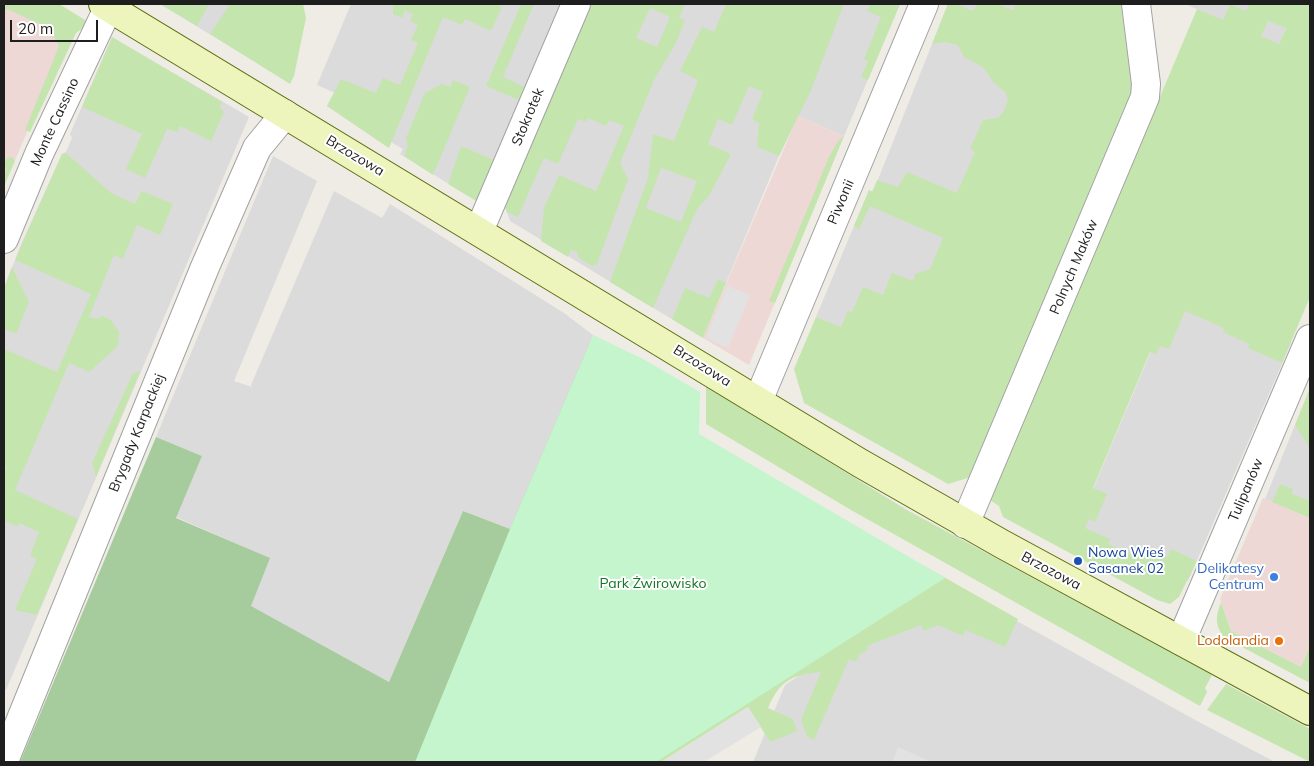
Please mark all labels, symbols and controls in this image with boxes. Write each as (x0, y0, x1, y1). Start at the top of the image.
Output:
scale bar (12, 10, 100, 42)
text: 20 m (18, 19, 53, 38)
street label: Monte Cassino (27, 75, 83, 169)
street label: Stokrotek (508, 86, 548, 148)
street label: Brzozowa (323, 132, 387, 180)
street label: Piwonii (824, 177, 858, 227)
street label: Polnych Maków (1046, 217, 1102, 317)
street label: Brzozowa (670, 342, 734, 390)
street label: Brygady Karpackiej (106, 371, 168, 495)
street label: Tulipanów (1225, 456, 1267, 524)
place label: Nowa Wieś Sasanek 02 (1088, 545, 1164, 578)
street label: Brzozowa (1018, 548, 1084, 594)
marker: Nowa Wieś Sasanek 02 (1072, 555, 1084, 567)
place label: Delikatesy Centrum (1197, 561, 1264, 594)
marker: Delikatesy Centrum (1268, 571, 1280, 583)
park label: Park Żwirowisko (600, 576, 706, 592)
place label: Lodolandia (1197, 633, 1269, 649)
marker: Lodolandia (1273, 635, 1285, 647)

